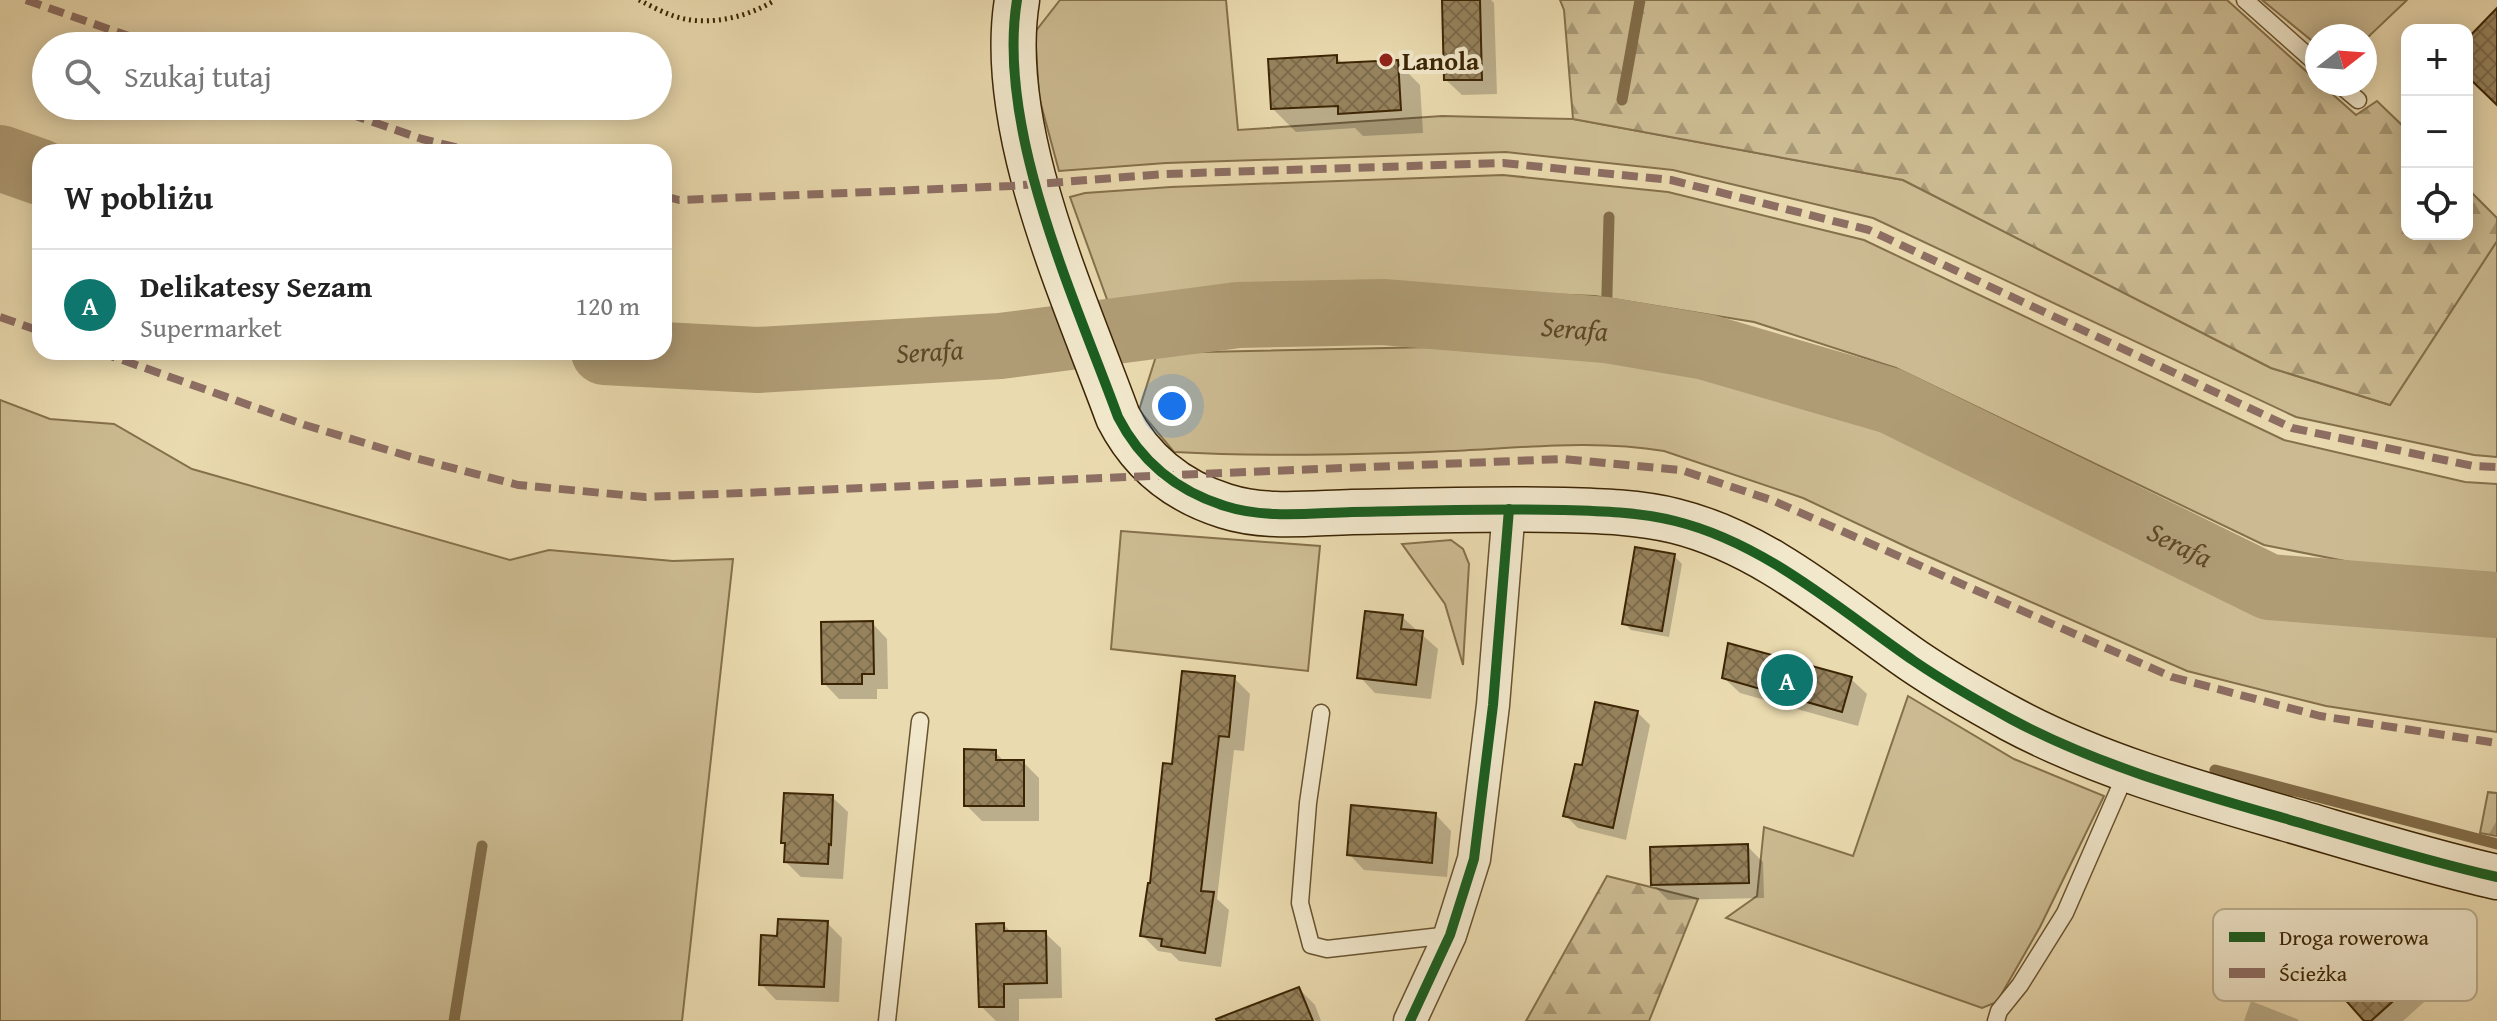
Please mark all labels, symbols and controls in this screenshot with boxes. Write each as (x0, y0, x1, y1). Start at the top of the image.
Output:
north arrow (2305, 24, 2377, 96)
map controls (2401, 24, 2473, 240)
button: + (2401, 24, 2473, 96)
search box (32, 32, 672, 120)
place label: Lanola (1402, 41, 1480, 80)
marker: Lanola (1377, 51, 1395, 69)
icon: search (60, 54, 104, 98)
text: Szukaj tutaj (124, 54, 272, 98)
button: − (2401, 96, 2473, 168)
button: locate (2401, 168, 2473, 240)
text: W pobliżu (64, 172, 213, 221)
text: Delikatesy Sezam (140, 264, 372, 308)
text: A (82, 286, 98, 325)
text: 120 m (575, 286, 640, 325)
water label: Serafa (1539, 304, 1610, 351)
text: Supermarket (140, 308, 282, 347)
water label: Serafa (895, 328, 964, 372)
your location (1152, 386, 1192, 426)
water label: Serafa (2141, 510, 2220, 577)
pin: A (1761, 650, 1813, 710)
legend (2213, 909, 2477, 1001)
text: Droga rowerowa (2279, 921, 2430, 953)
text: Ścieżka (2279, 957, 2348, 989)

